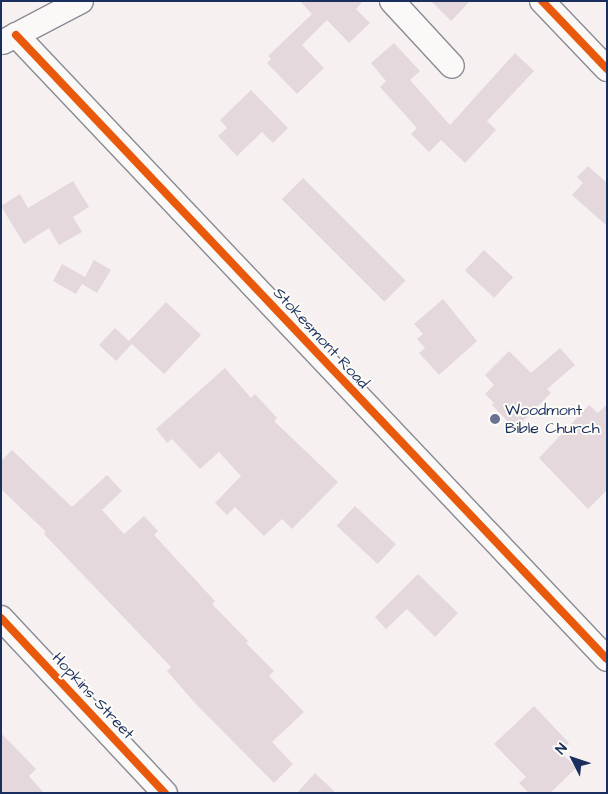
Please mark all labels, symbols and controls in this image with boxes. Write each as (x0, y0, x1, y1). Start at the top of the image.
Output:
street label: Stokesmont Road (269, 283, 373, 393)
place label: Woodmont Bible Church (505, 400, 600, 438)
marker: Woodmont Bible Church (489, 413, 501, 425)
street label: Hopkins Street (48, 649, 138, 743)
north arrow (548, 734, 598, 784)
text: N (551, 739, 572, 759)

